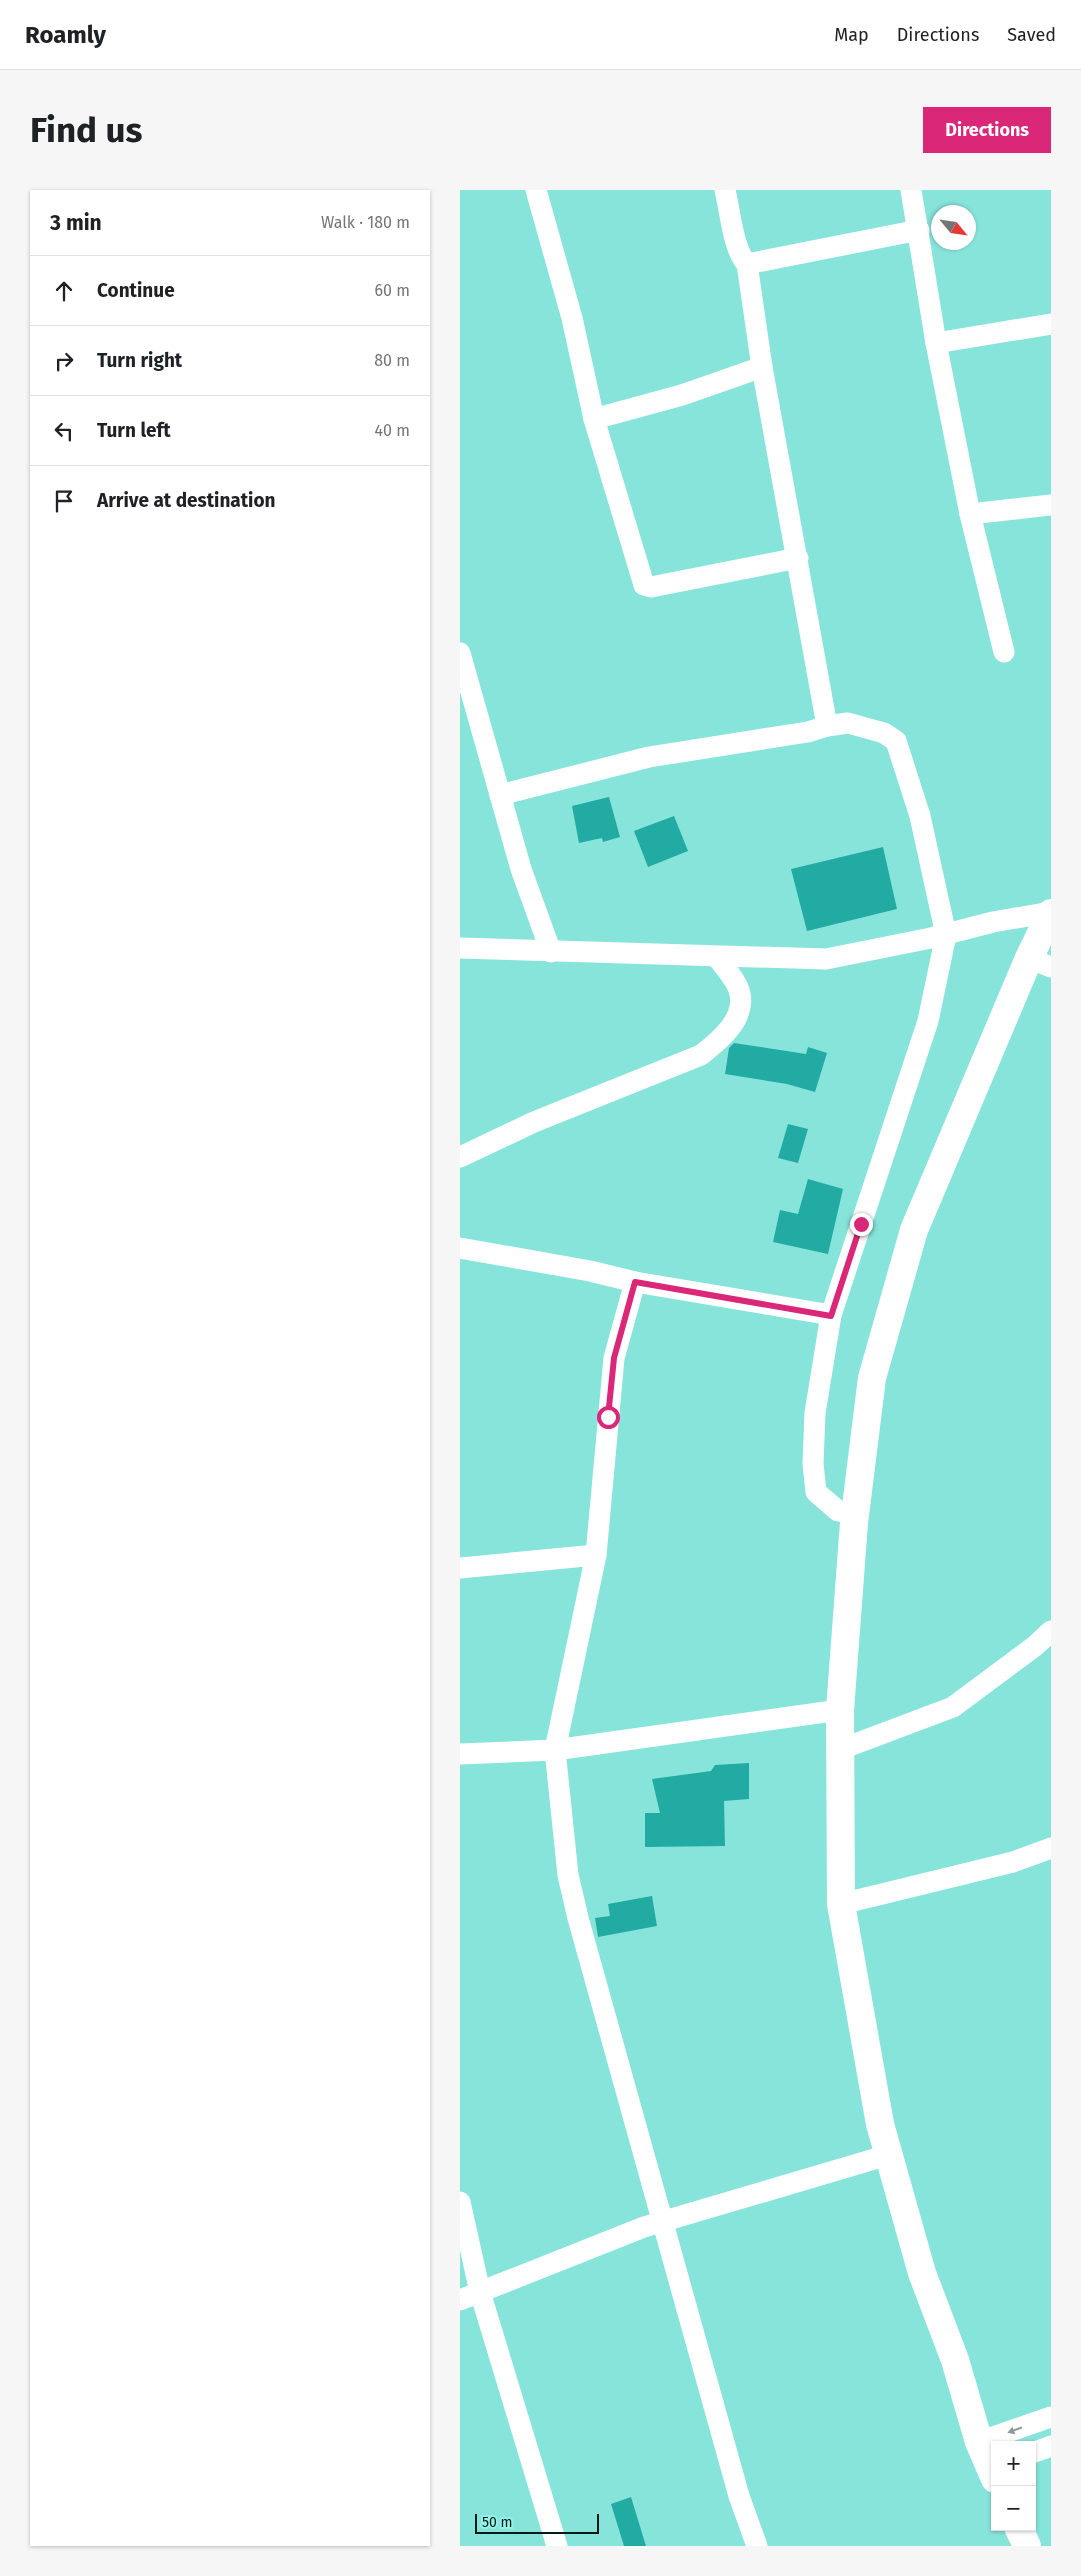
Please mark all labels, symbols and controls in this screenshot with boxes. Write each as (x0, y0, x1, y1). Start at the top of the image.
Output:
text: Roamly (25, 21, 106, 49)
text: Map (834, 24, 869, 46)
text: Directions (897, 24, 979, 46)
text: Saved (1007, 24, 1056, 46)
button: Directions (923, 107, 1051, 153)
text: Find us (30, 109, 142, 151)
north arrow (931, 205, 976, 250)
text: 3 min (50, 210, 102, 236)
text: Walk · 180 m (321, 213, 410, 232)
icon: ahead (50, 277, 78, 305)
text: Continue (97, 279, 175, 302)
text: 60 m (375, 281, 410, 300)
icon: right (50, 347, 78, 375)
text: Turn right (97, 349, 182, 372)
text: 80 m (374, 351, 410, 370)
icon: left (50, 417, 78, 445)
text: Turn left (97, 419, 171, 442)
text: 40 m (375, 421, 410, 440)
icon: arrive (50, 487, 78, 515)
text: Arrive at destination (97, 489, 276, 512)
route end (850, 1213, 873, 1236)
route start (597, 1406, 620, 1429)
one-way arrow (1007, 2426, 1022, 2434)
map controls (991, 2441, 1036, 2531)
button: + (991, 2441, 1036, 2486)
button: − (991, 2486, 1036, 2531)
scale bar (475, 2511, 599, 2534)
text: 50 m (482, 2514, 513, 2531)

